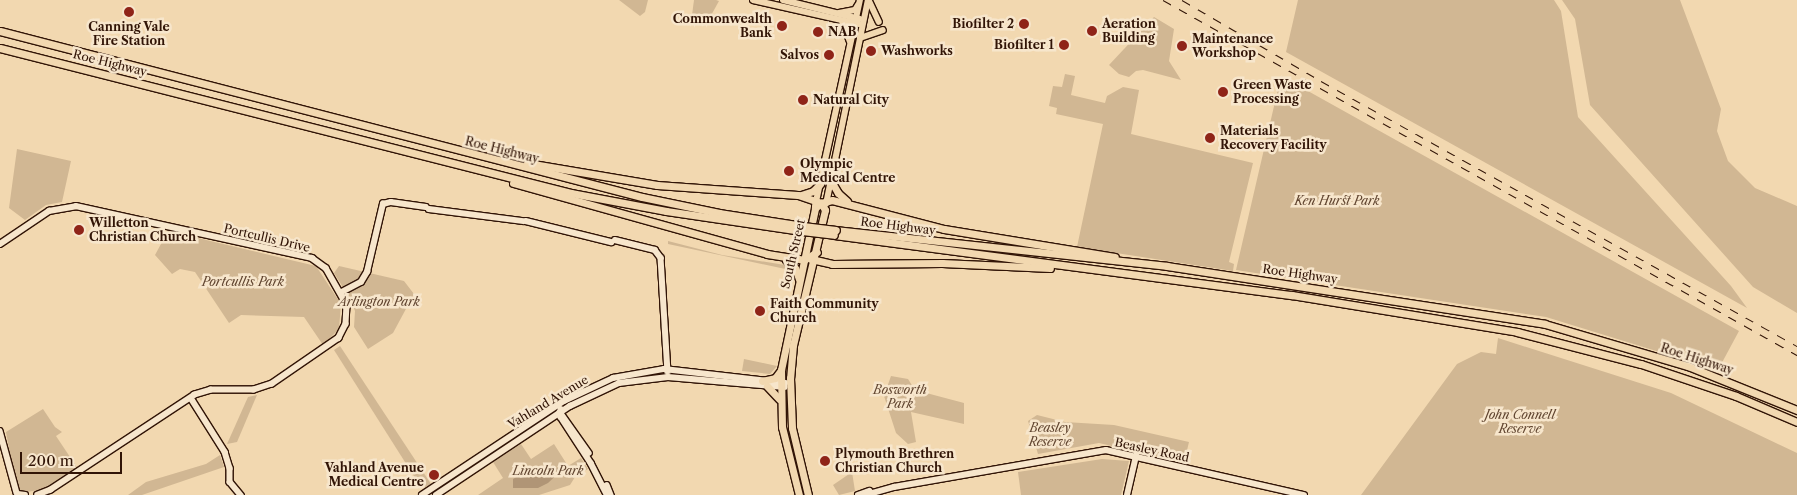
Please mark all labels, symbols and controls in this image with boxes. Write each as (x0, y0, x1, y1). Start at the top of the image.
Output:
marker: Canning Vale Fire Station (123, 6, 135, 18)
place label: Commonwealth Bank (673, 12, 772, 40)
place label: Biofilter 2 (952, 17, 1014, 31)
place label: Aeration Building (1102, 17, 1156, 45)
marker: Biofilter 2 (1018, 18, 1030, 30)
place label: Canning Vale Fire Station (88, 20, 170, 48)
marker: Commonwealth Bank (776, 20, 788, 32)
place label: NAB (828, 25, 857, 39)
marker: Aeration Building (1086, 25, 1098, 37)
marker: NAB (812, 26, 824, 38)
place label: Maintenance Workshop (1192, 32, 1273, 60)
place label: Biofilter 1 (994, 38, 1054, 52)
marker: Biofilter 1 (1058, 39, 1070, 51)
marker: Maintenance Workshop (1176, 40, 1188, 52)
place label: Washworks (881, 44, 953, 58)
marker: Washworks (865, 45, 877, 57)
street label: Roe Highway (72, 47, 148, 79)
place label: Salvos (780, 48, 819, 62)
marker: Salvos (823, 49, 835, 61)
place label: Green Waste Processing (1233, 78, 1312, 106)
marker: Green Waste Processing (1217, 86, 1229, 98)
place label: Natural City (813, 93, 889, 107)
marker: Natural City (797, 94, 809, 106)
place label: Materials Recovery Facility (1220, 124, 1327, 152)
marker: Materials Recovery Facility (1204, 132, 1216, 144)
street label: Roe Highway (464, 134, 540, 166)
place label: Olympic Medical Centre (800, 157, 895, 185)
marker: Olympic Medical Centre (782, 164, 796, 178)
park label: Ken Hurst Park (1294, 194, 1380, 208)
street label: Roe Highway (860, 214, 936, 238)
place label: Willetton Christian Church (89, 216, 196, 244)
street label: South Street (778, 218, 808, 290)
street label: Portcullis Drive (222, 221, 312, 255)
marker: Willetton Christian Church (73, 224, 85, 236)
street label: Roe Highway (1262, 262, 1338, 286)
park label: Portcullis Park (202, 275, 284, 289)
park label: Arlington Park (338, 295, 420, 309)
place label: Faith Community Church (770, 297, 879, 325)
marker: Faith Community Church (754, 305, 766, 317)
street label: Roe Highway (1659, 340, 1735, 378)
street label: Vahland Avenue (505, 372, 591, 432)
park label: Bosworth Park (873, 383, 927, 411)
park label: John Connell Reserve (1485, 408, 1555, 436)
park label: Beasley Reserve (1029, 421, 1071, 449)
street label: Beasley Road (1113, 435, 1191, 465)
scale bar (22, 442, 125, 474)
place label: Plymouth Brethren Christian Church (835, 447, 954, 475)
text: 200 m (28, 451, 74, 470)
marker: Plymouth Brethren Christian Church (819, 455, 831, 467)
place label: Vahland Avenue Medical Centre (324, 461, 424, 489)
park label: Lincoln Park (512, 464, 584, 478)
marker: Vahland Avenue Medical Centre (428, 469, 440, 481)

